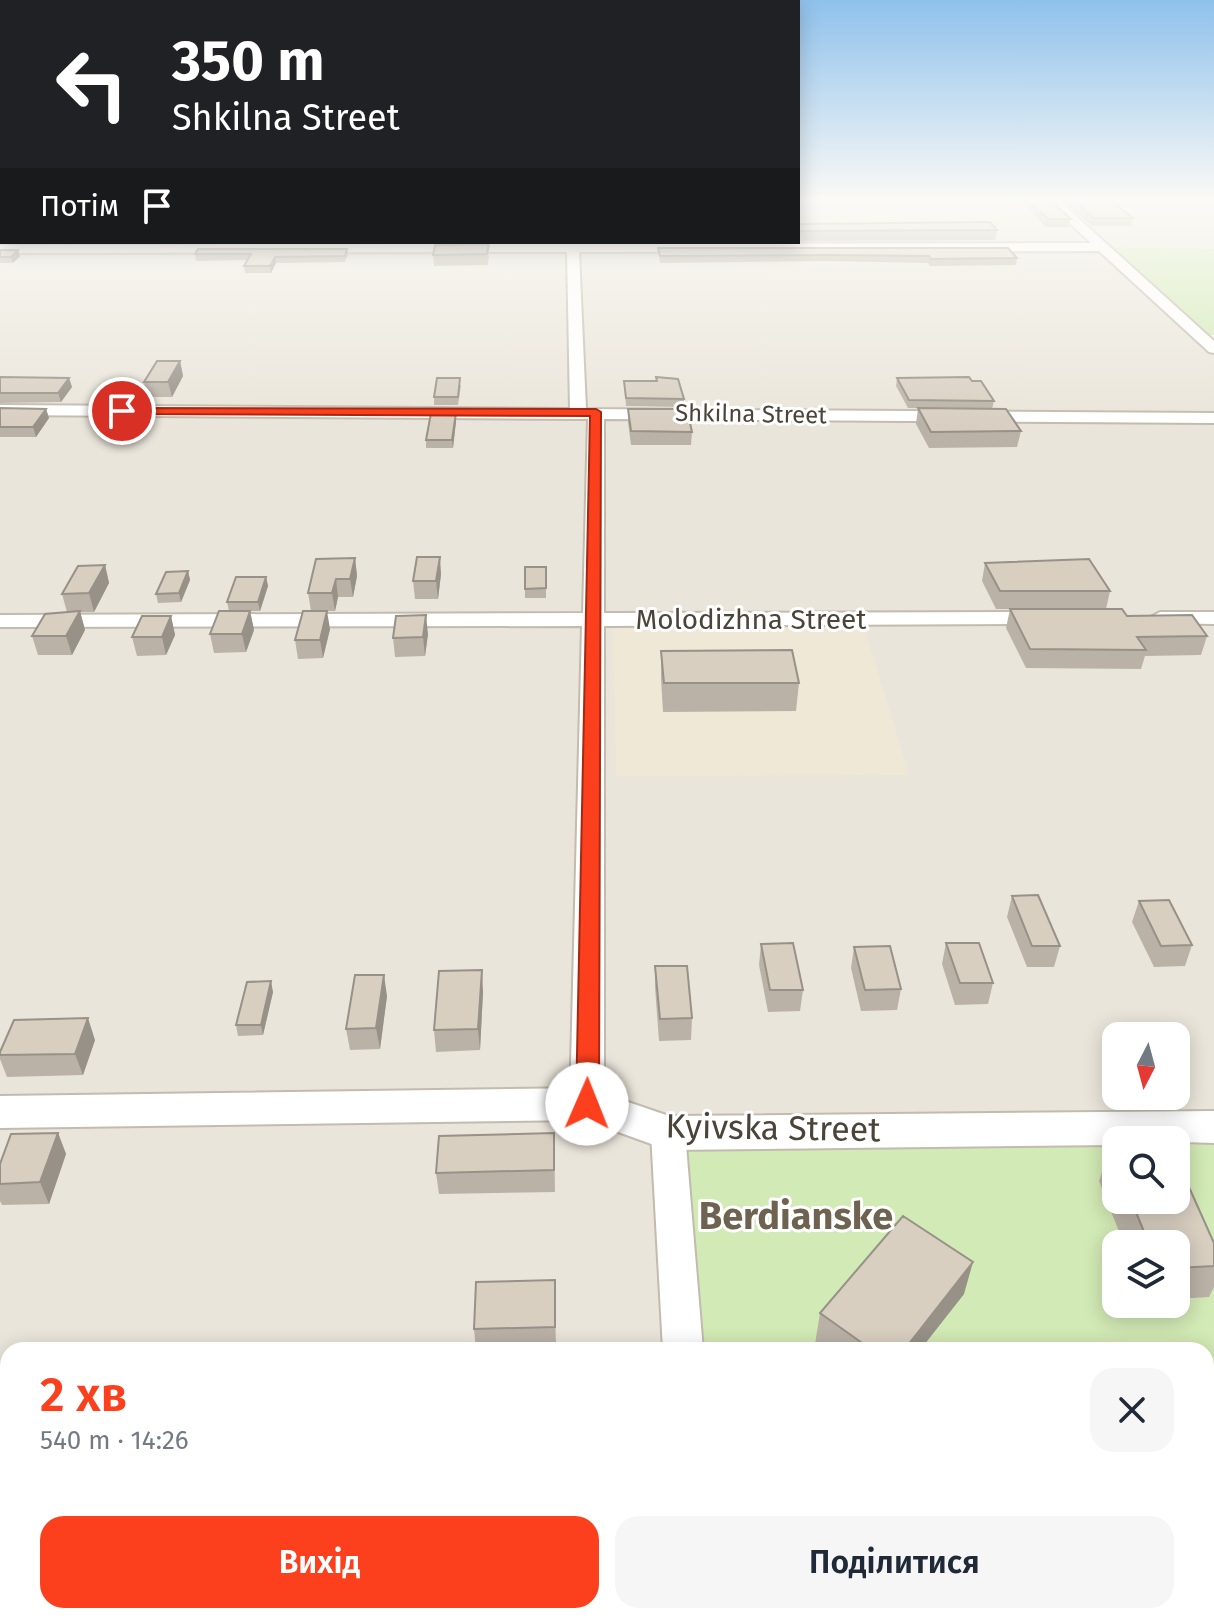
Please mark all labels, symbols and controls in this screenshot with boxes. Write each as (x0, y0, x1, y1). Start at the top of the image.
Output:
text: 350 m (172, 28, 325, 95)
icon: left (40, 32, 144, 136)
text: Shkilna Street (172, 96, 400, 140)
icon: arrive (135, 184, 179, 228)
text: Потім (40, 188, 119, 224)
pin (88, 377, 156, 445)
icon: arrive (100, 389, 144, 433)
street label: Shkilna Street (675, 399, 827, 429)
street label: Molodizhna Street (636, 603, 867, 636)
north arrow (1102, 1022, 1190, 1110)
map controls (1102, 1022, 1190, 1318)
position arrow (545, 1062, 629, 1146)
street label: Kyivska Street (665, 1106, 882, 1150)
button: search (1102, 1126, 1190, 1214)
district label: Berdianske (699, 1193, 893, 1239)
button: layers (1102, 1230, 1190, 1318)
text: 2 хв (40, 1366, 127, 1424)
button: close (1090, 1368, 1174, 1452)
text: 540 m · 14:26 (40, 1425, 189, 1456)
button: Вихід (40, 1516, 599, 1608)
button: Поділитися (615, 1516, 1174, 1608)

